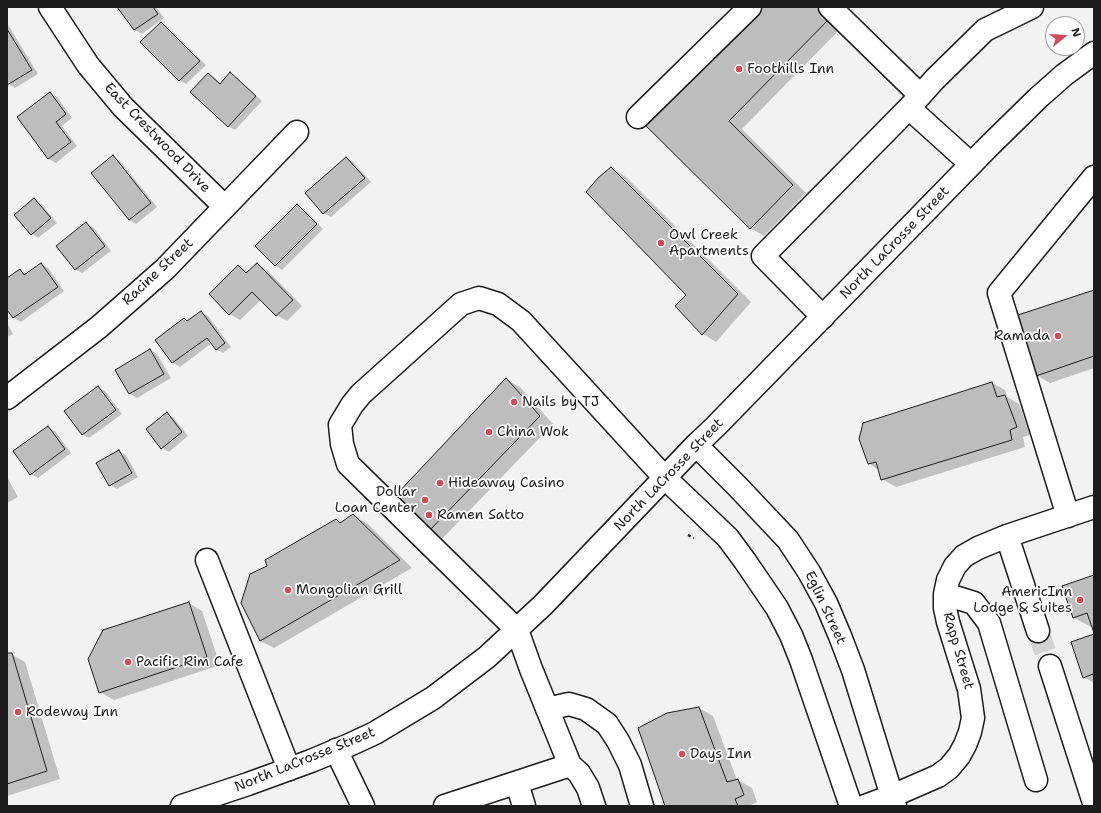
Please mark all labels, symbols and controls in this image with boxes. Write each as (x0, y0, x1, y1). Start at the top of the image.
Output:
north arrow (1045, 16, 1085, 56)
text: N (1067, 26, 1084, 39)
place label: Foothills Inn (747, 61, 834, 77)
marker: Foothills Inn (734, 64, 744, 74)
street label: East Crestwood Drive (100, 80, 214, 196)
street label: North LaCrosse Street (837, 183, 953, 303)
place label: Owl Creek Apartments (669, 227, 749, 260)
street label: Racine Street (119, 235, 197, 309)
marker: Owl Creek Apartments (656, 238, 666, 248)
place label: Ramada (994, 328, 1050, 344)
marker: Ramada (1053, 331, 1063, 341)
place label: Nails by TJ (522, 394, 599, 410)
marker: Nails by TJ (509, 397, 519, 407)
street label: North LaCrosse Street (611, 415, 727, 535)
place label: China Wok (497, 424, 569, 440)
marker: China Wok (484, 427, 494, 437)
place label: Hideaway Casino (448, 475, 564, 491)
marker: Hideaway Casino (435, 478, 445, 488)
place label: Dollar Loan Center (335, 484, 417, 516)
marker: Dollar Loan Center (420, 495, 430, 505)
place label: Ramen Satto (437, 507, 524, 523)
marker: Ramen Satto (424, 510, 434, 520)
street label: Eglin Street (801, 569, 849, 647)
place label: Mongolian Grill (296, 582, 402, 598)
place label: AmericInn Lodge & Suites (973, 584, 1072, 616)
marker: Mongolian Grill (283, 585, 293, 595)
marker: AmericInn Lodge & Suites (1075, 595, 1085, 605)
street label: Rapp Street (939, 610, 977, 692)
place label: Pacific Rim Cafe (136, 654, 243, 670)
marker: Pacific Rim Cafe (123, 657, 133, 667)
place label: Rodeway Inn (26, 704, 118, 720)
marker: Rodeway Inn (13, 707, 23, 717)
street label: North LaCrosse Street (232, 724, 378, 796)
place label: Days Inn (690, 746, 752, 762)
marker: Days Inn (677, 749, 687, 759)

